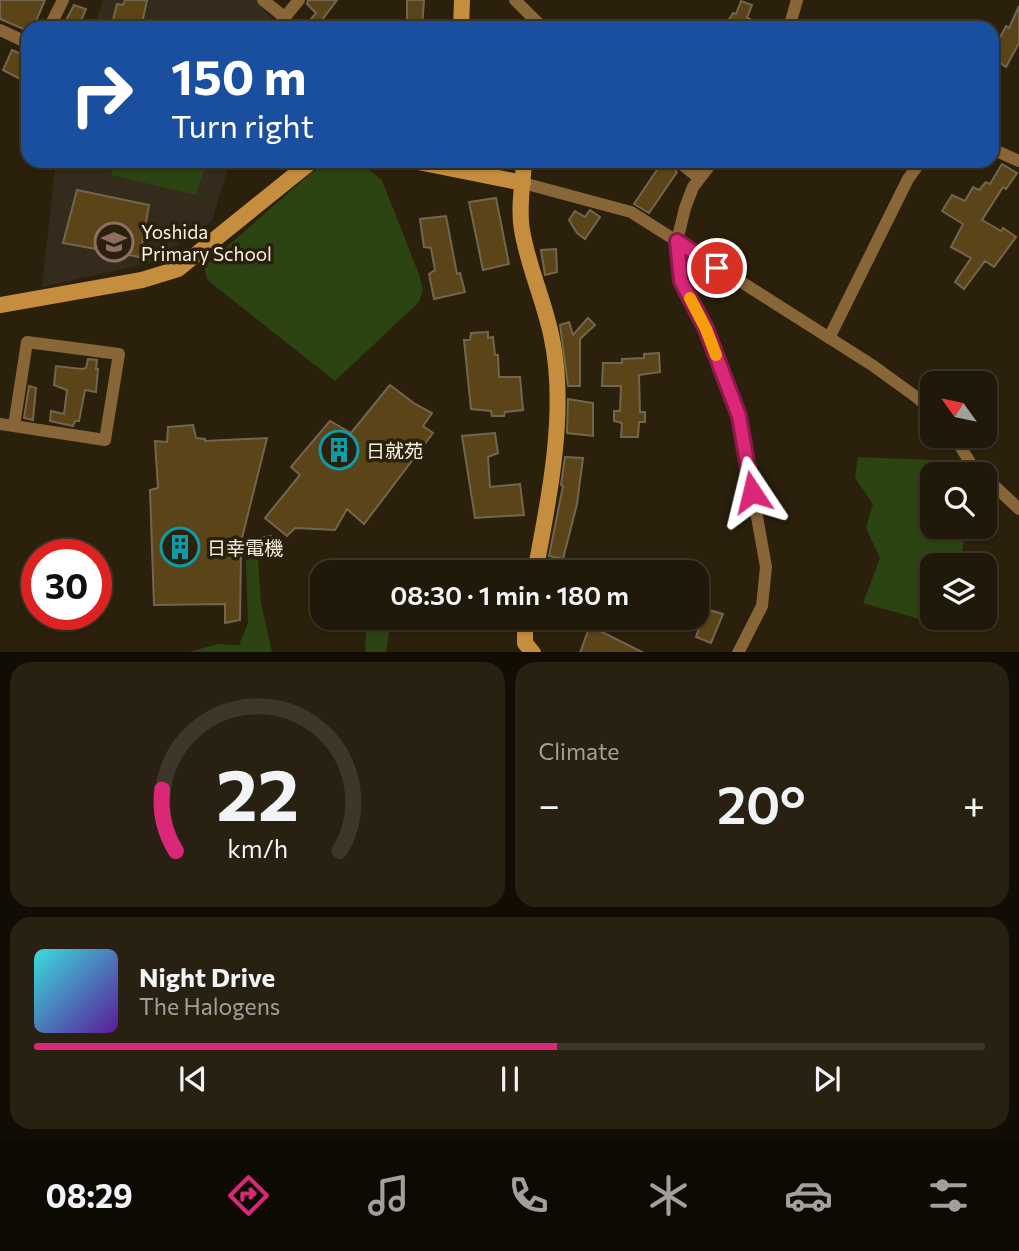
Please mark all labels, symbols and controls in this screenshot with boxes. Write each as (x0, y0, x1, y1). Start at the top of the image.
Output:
text: 150 m (171, 45, 306, 105)
icon: right (56, 49, 147, 140)
text: Turn right (171, 105, 314, 145)
place label: Yoshida Primary School (141, 220, 272, 265)
school or university icon: Yoshida Primary School (93, 221, 135, 263)
pin (687, 238, 747, 298)
icon: arrive (698, 249, 736, 287)
north arrow (920, 371, 998, 448)
map controls (920, 371, 997, 630)
building icon: 日就苑 (318, 429, 360, 471)
place label: 日就苑 (366, 439, 423, 462)
position arrow (715, 455, 789, 529)
button: search (920, 462, 997, 539)
building icon: 日幸電機 (159, 526, 201, 568)
place label: 日幸電機 (207, 536, 283, 559)
speed limit sign: 30 (21, 539, 112, 630)
button: layers (920, 553, 997, 630)
text: 08:30 · 1 min · 180 m (390, 579, 629, 610)
text: Climate (539, 737, 620, 765)
text: 22 (216, 747, 299, 836)
text: 20° (717, 771, 806, 835)
text: − (539, 780, 560, 827)
text: + (963, 780, 985, 827)
text: km/h (227, 832, 288, 862)
text: Night Drive (139, 961, 275, 992)
text: The Halogens (139, 992, 280, 1020)
icon: previous (174, 1060, 212, 1098)
icon: pause (491, 1060, 529, 1098)
icon: next (808, 1060, 846, 1098)
icon: directions (224, 1171, 273, 1220)
icon: music (364, 1171, 413, 1220)
icon: phone (504, 1171, 553, 1220)
icon: climate (644, 1171, 693, 1220)
icon: car (784, 1171, 833, 1220)
icon: filters (924, 1171, 973, 1220)
text: 08:29 (46, 1175, 133, 1215)

